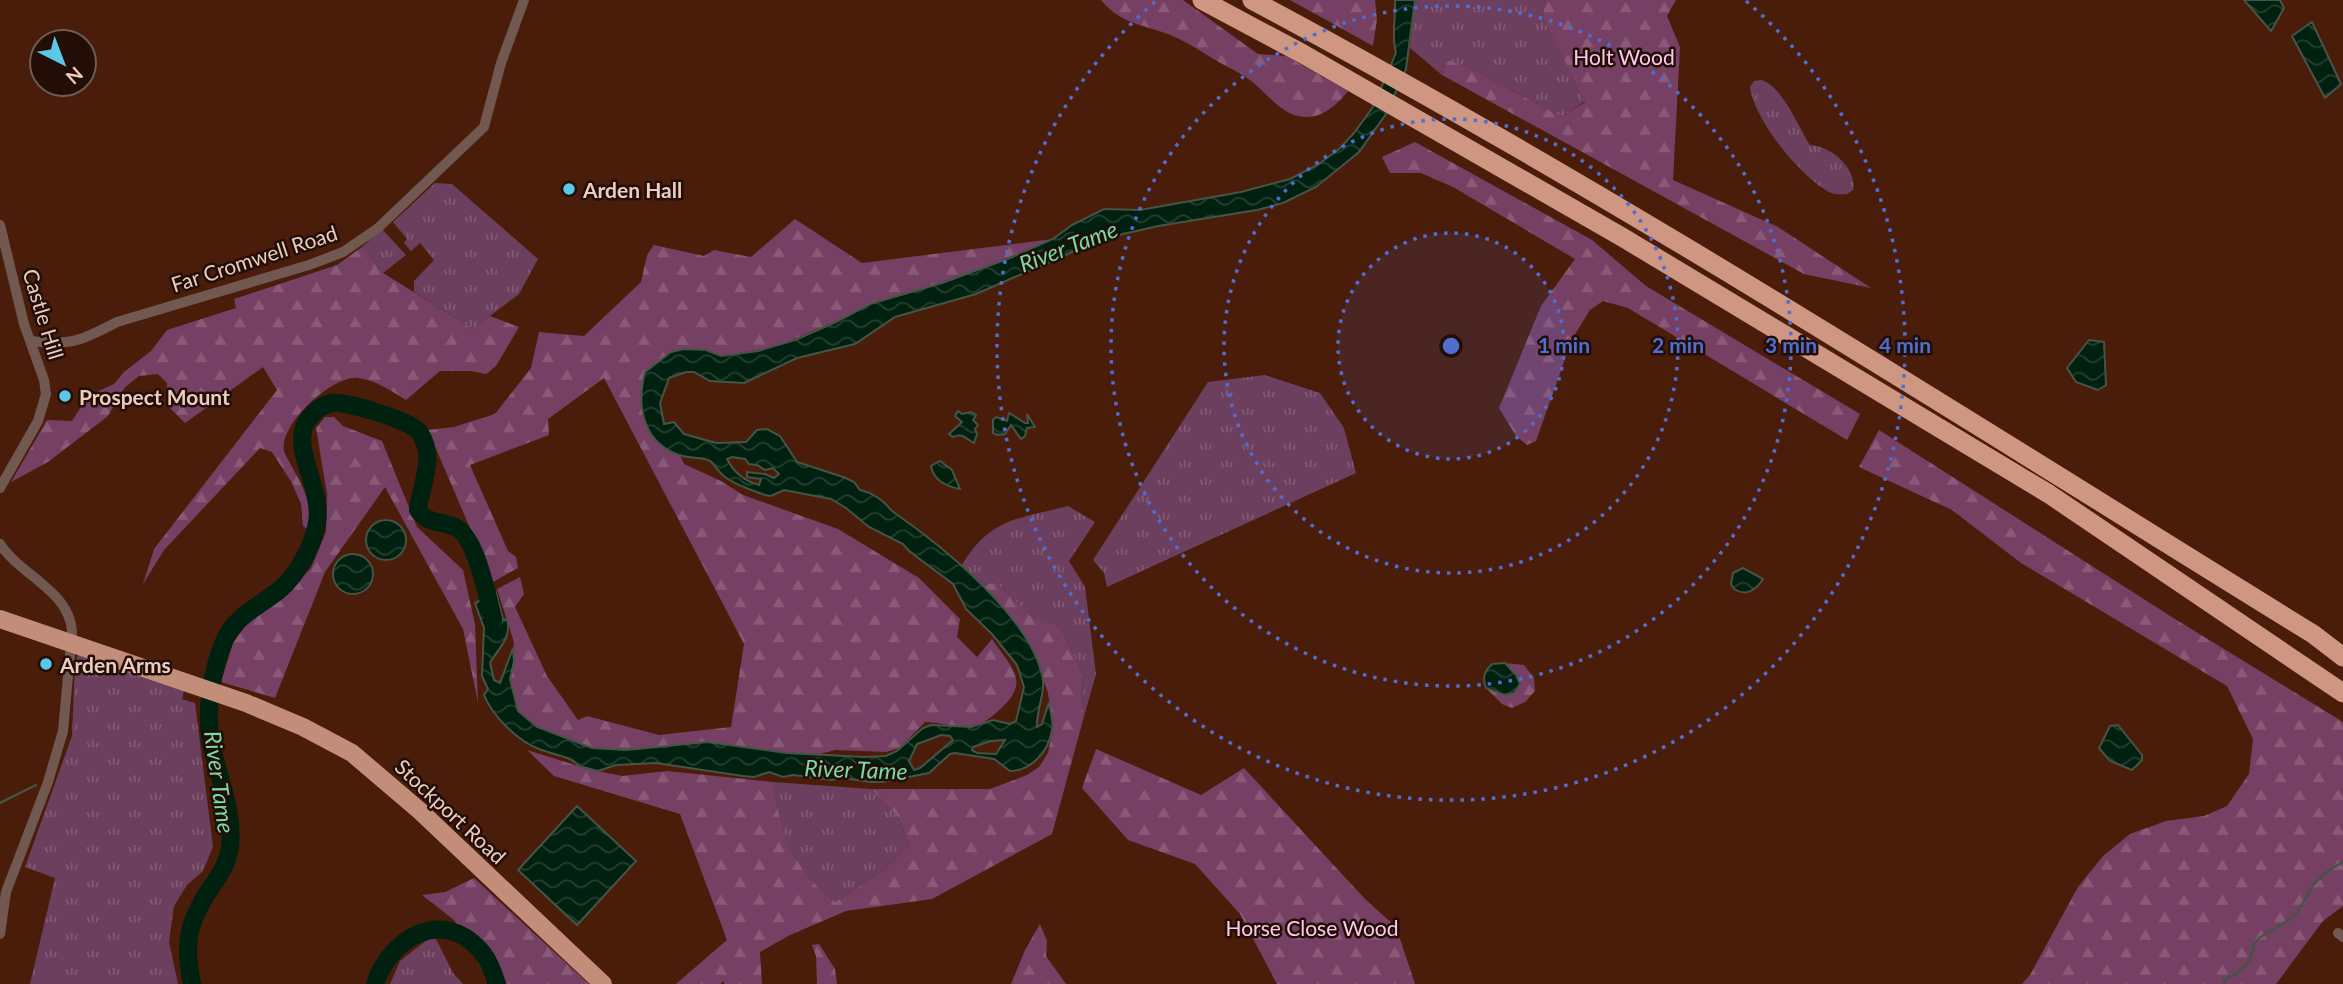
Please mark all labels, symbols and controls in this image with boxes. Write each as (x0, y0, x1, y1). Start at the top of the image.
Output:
north arrow (28, 28, 98, 98)
park label: Holt Wood (1573, 44, 1675, 69)
text: N (62, 63, 88, 89)
place label: Arden Hall (582, 177, 682, 202)
marker: Arden Hall (561, 181, 577, 197)
water label: River Tame (1015, 214, 1121, 278)
street label: Far Cromwell Road (168, 219, 340, 297)
street label: Castle Hill (18, 266, 70, 362)
text: 1 min (1538, 332, 1590, 357)
text: 2 min (1652, 332, 1704, 357)
text: 3 min (1765, 332, 1817, 357)
text: 4 min (1879, 332, 1931, 357)
centre of rings (1439, 334, 1463, 358)
place label: Prospect Mount (79, 384, 230, 409)
marker: Prospect Mount (57, 388, 73, 404)
place label: Arden Arms (59, 652, 171, 677)
marker: Arden Arms (38, 656, 54, 672)
water label: River Tame (199, 729, 241, 835)
water label: River Tame (804, 753, 908, 785)
street label: Stockport Road (391, 754, 511, 868)
park label: Horse Close Wood (1225, 915, 1399, 940)

